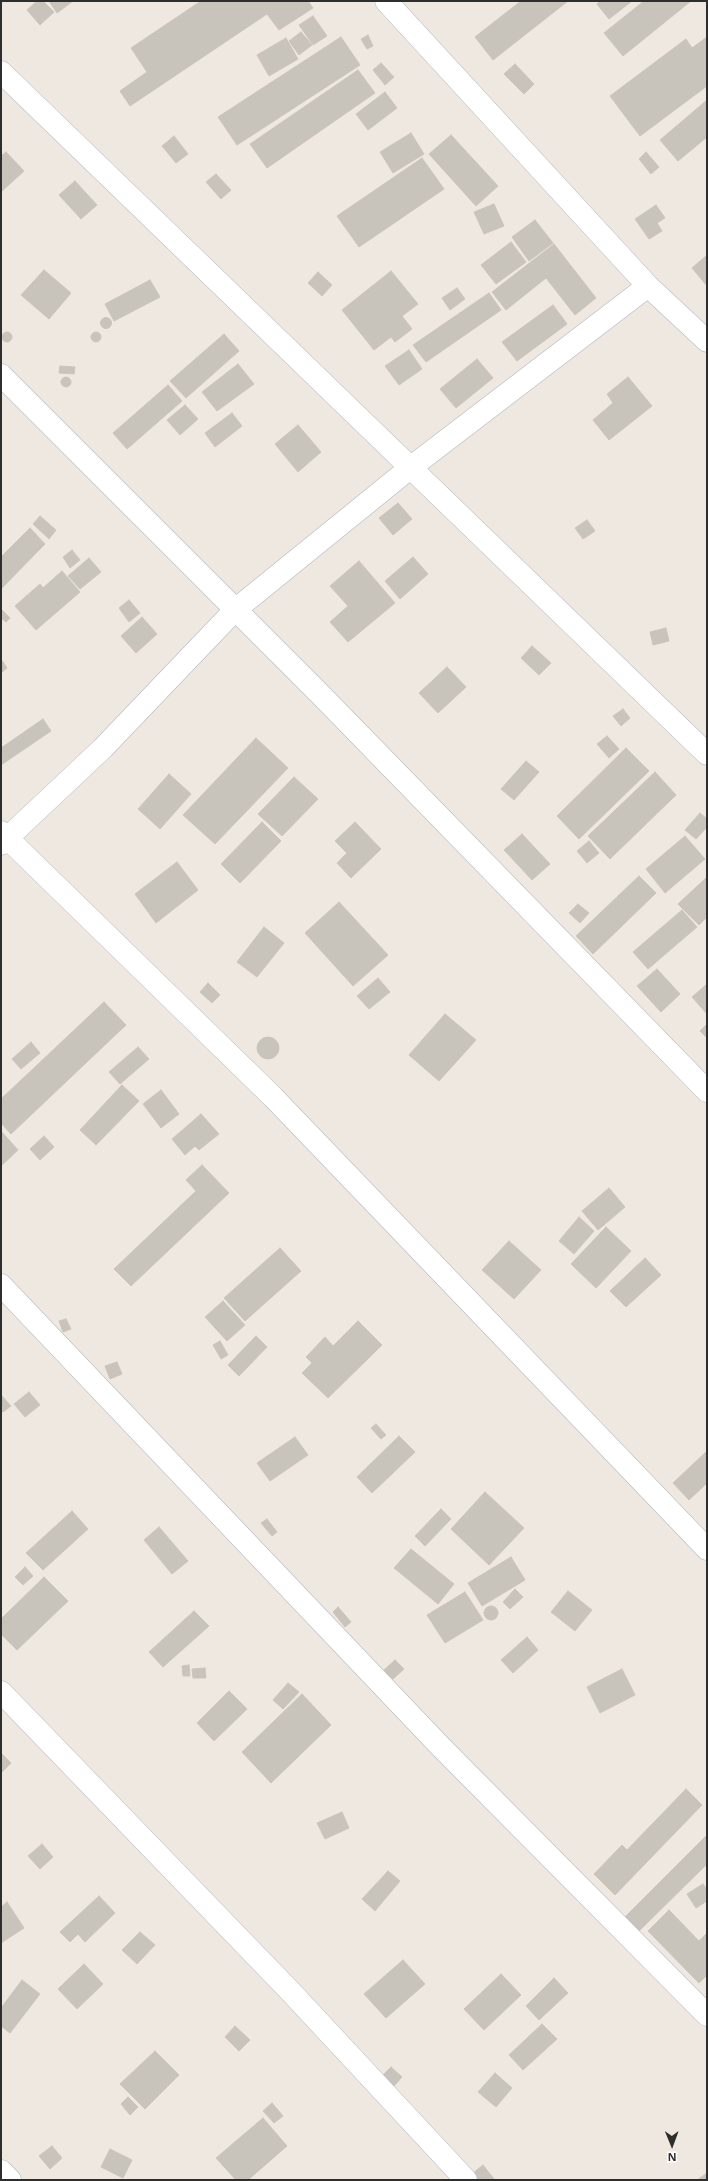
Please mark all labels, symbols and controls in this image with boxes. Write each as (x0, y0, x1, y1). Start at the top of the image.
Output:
north arrow (652, 2125, 692, 2165)
text: N (668, 2150, 677, 2165)

